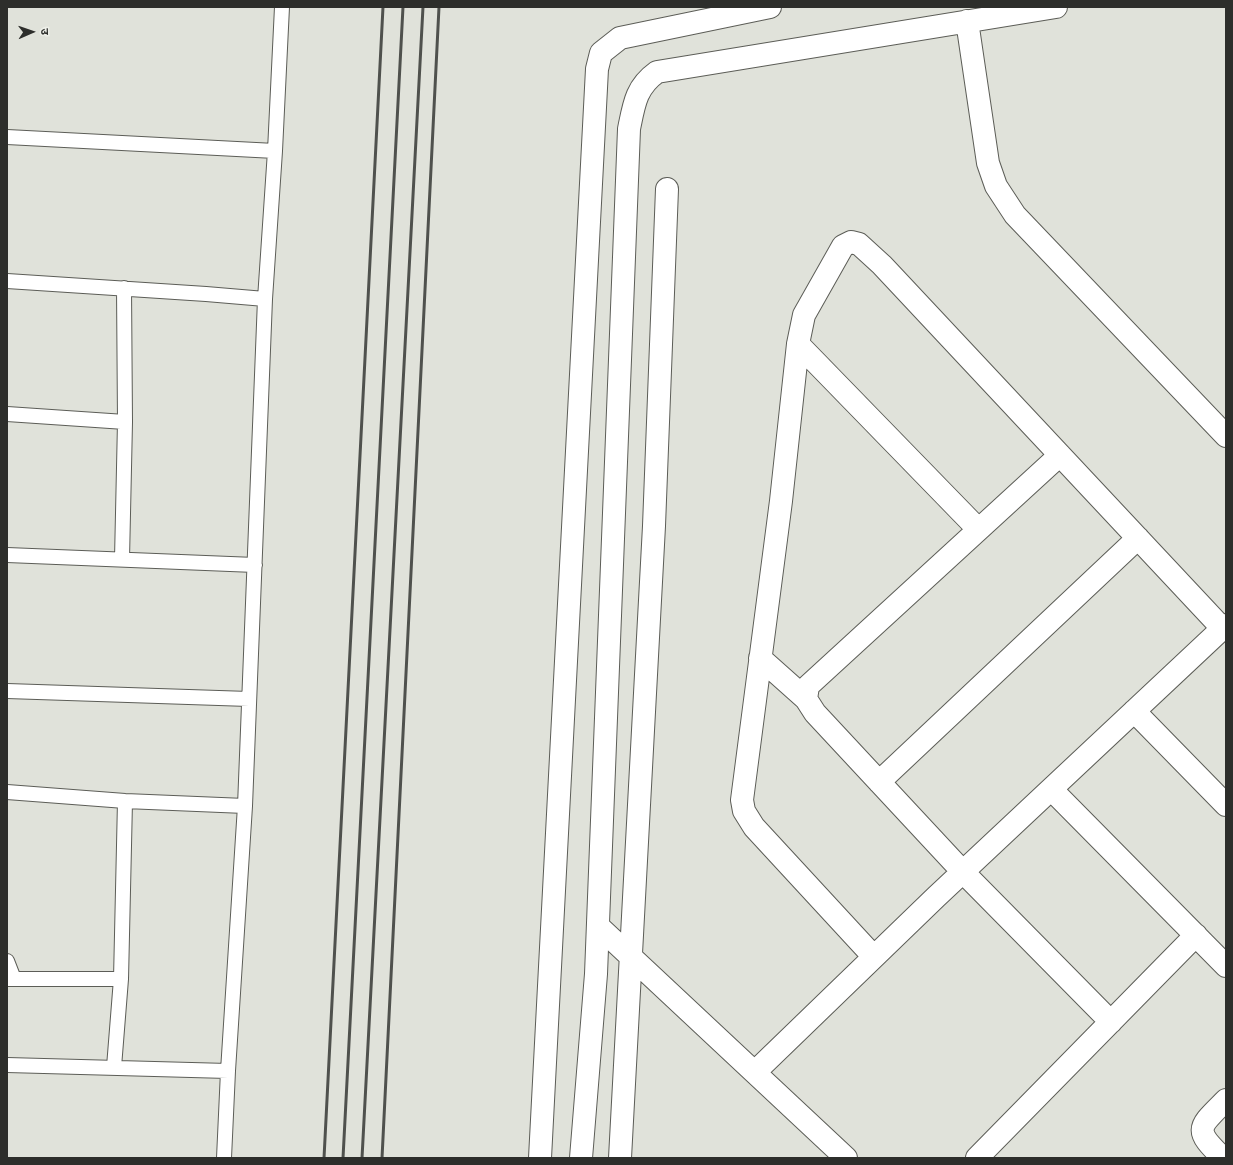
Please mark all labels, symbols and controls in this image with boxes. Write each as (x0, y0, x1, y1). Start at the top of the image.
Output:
north arrow (12, 12, 52, 52)
text: उ (38, 28, 51, 35)

